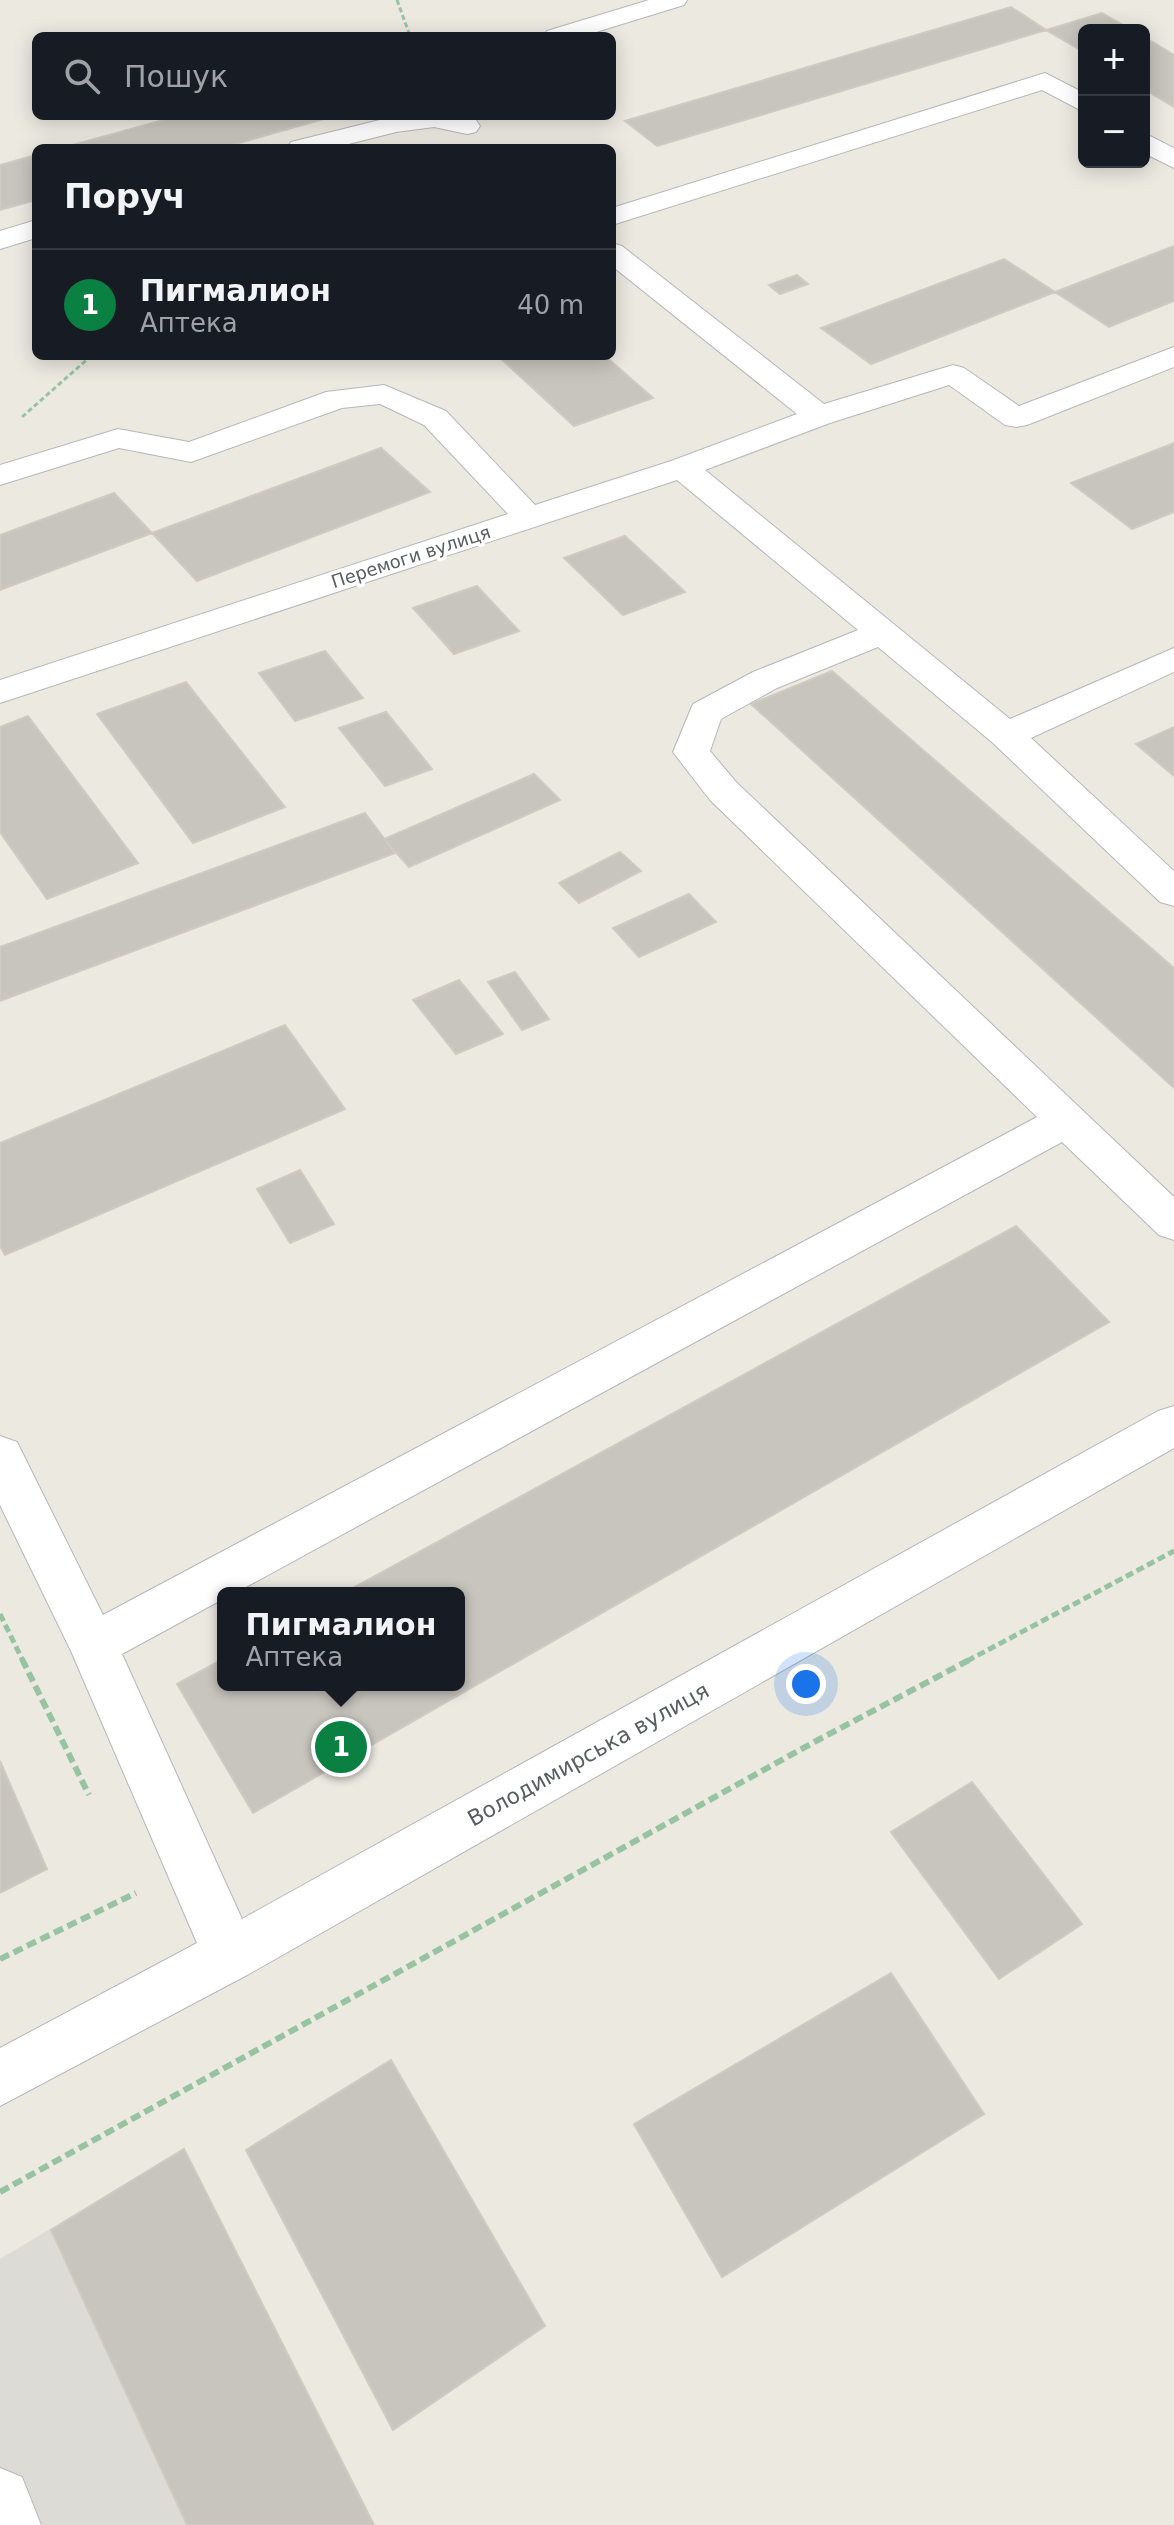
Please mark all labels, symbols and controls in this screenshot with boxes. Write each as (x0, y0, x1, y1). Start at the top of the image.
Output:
map controls (1078, 24, 1150, 168)
button: + (1078, 24, 1150, 96)
search box (32, 32, 616, 120)
icon: search (60, 54, 104, 98)
text: Пошук (124, 59, 228, 94)
button: − (1078, 96, 1150, 168)
text: Поруч (64, 176, 186, 216)
text: Пигмалион (140, 273, 331, 308)
text: 1 (81, 290, 99, 320)
text: 40 m (517, 290, 584, 320)
text: Аптека (140, 308, 238, 338)
street label: Перемоги вулиця (329, 521, 493, 592)
popup (217, 1587, 465, 1691)
text: Пигмалион (246, 1607, 436, 1642)
text: Аптека (246, 1642, 343, 1672)
your location (786, 1664, 826, 1704)
street label: Володимирська вулиця (463, 1678, 713, 1831)
pin: 1 (315, 1717, 367, 1777)

